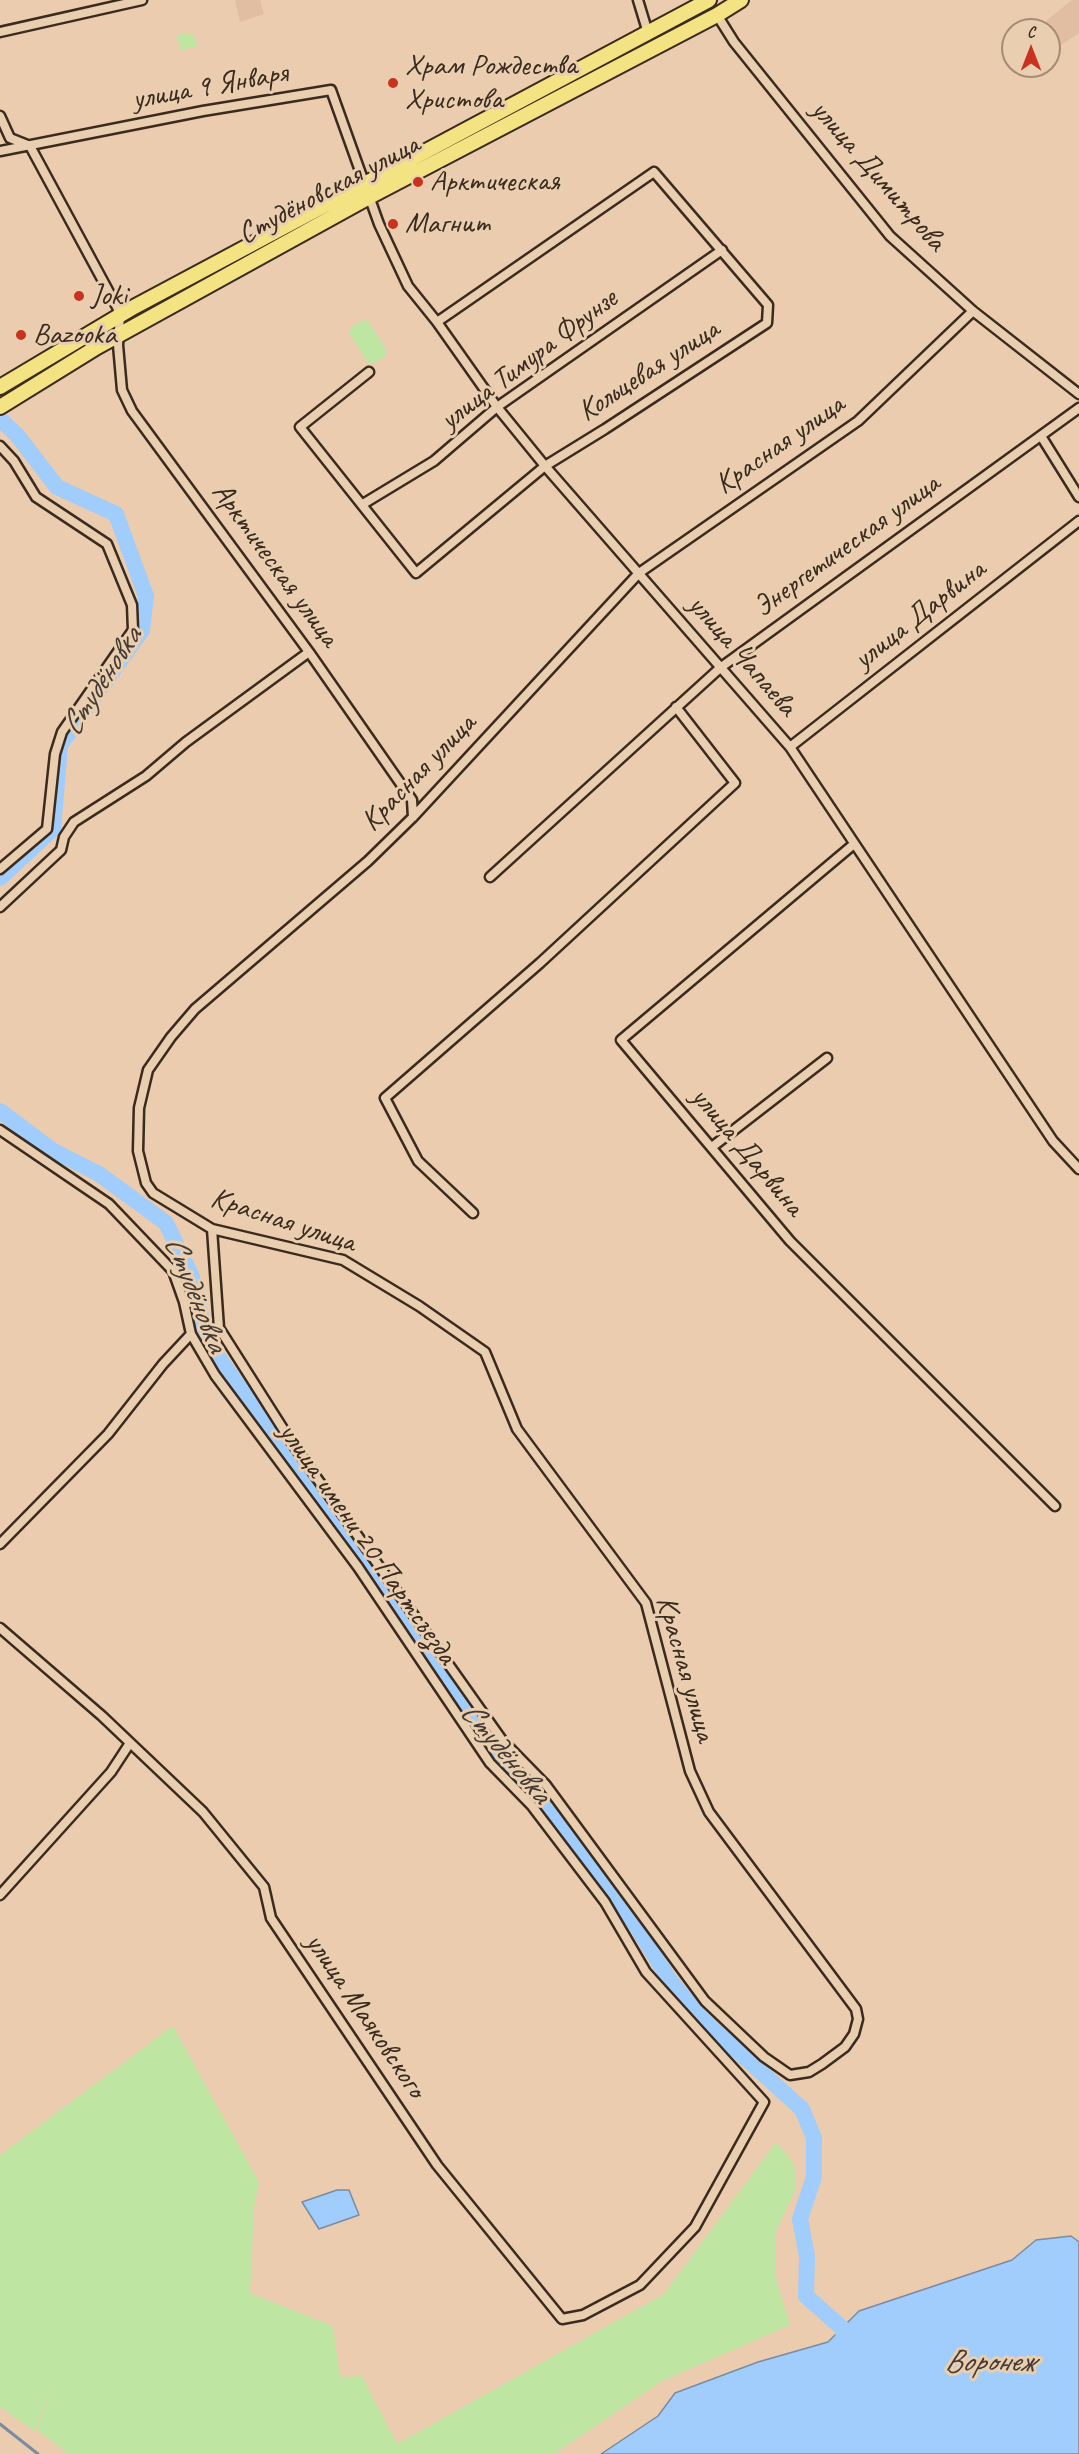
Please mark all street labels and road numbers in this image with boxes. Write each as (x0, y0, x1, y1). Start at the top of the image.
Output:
street label: улица 9 Января (130, 56, 290, 118)
street label: улица Димитрова (803, 93, 953, 259)
street label: Студёновская улица (232, 127, 426, 253)
street label: улица Тимура Фрунзе (433, 282, 625, 438)
street label: Кольцевая улица (572, 312, 726, 430)
street label: Красная улица (708, 387, 852, 503)
street label: Энергетическая улица (747, 466, 947, 626)
street label: Арктическая улица (203, 476, 347, 654)
street label: улица Дарвина (847, 552, 993, 678)
street label: улица Чапаева (680, 588, 804, 724)
street label: Красная улица (354, 707, 484, 839)
street label: улица Дарвина (683, 1080, 811, 1224)
street label: Красная улица (206, 1181, 360, 1261)
street label: улица имени 20 Партсъезда (270, 1416, 464, 1672)
street label: Красная улица (647, 1592, 723, 1746)
street label: улица Маяковского (297, 1927, 433, 2105)

